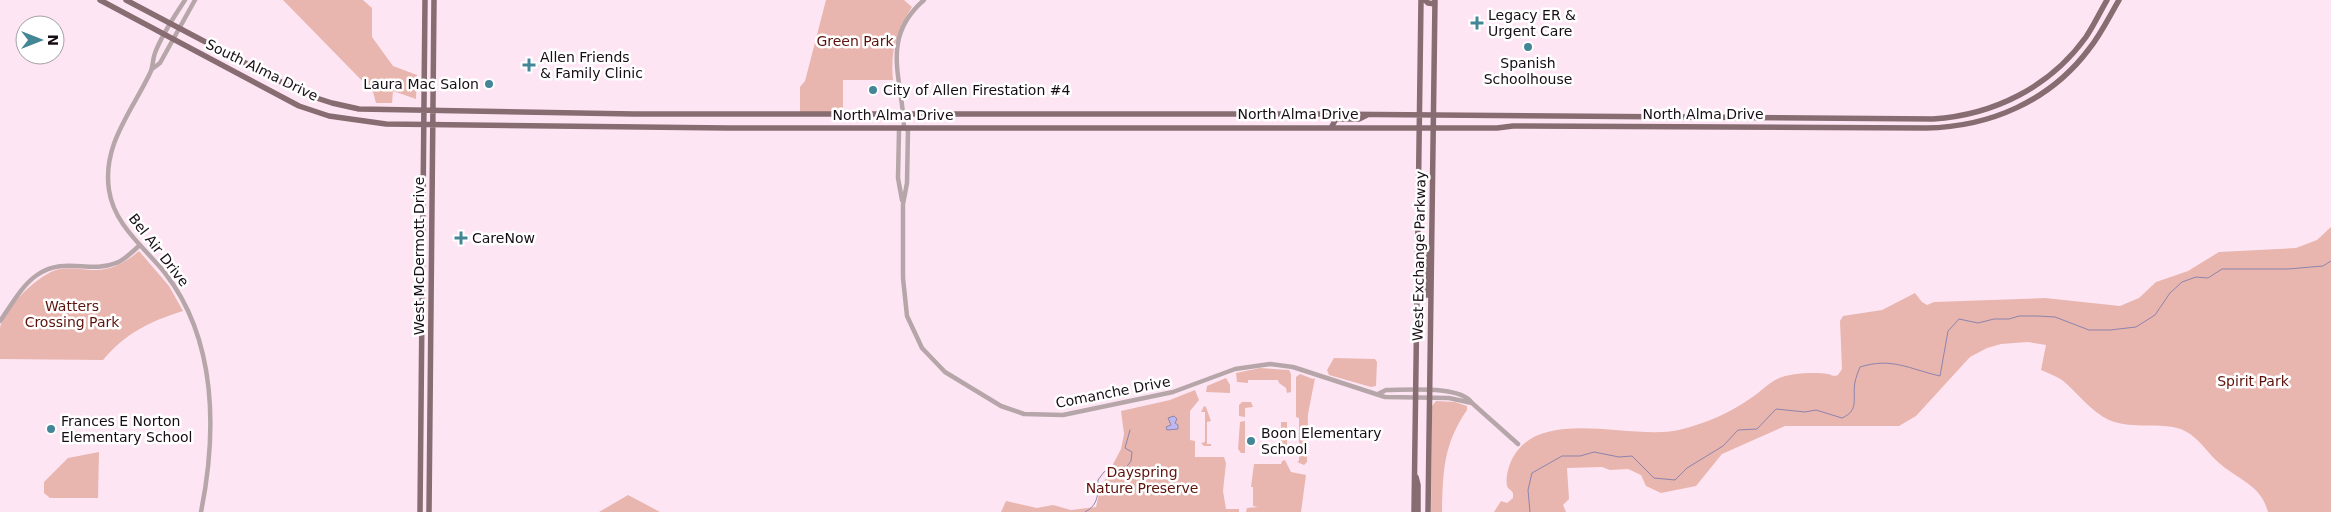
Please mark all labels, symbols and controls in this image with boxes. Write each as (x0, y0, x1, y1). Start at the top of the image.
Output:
place label: Legacy ER & Urgent Care (1488, 7, 1576, 39)
north arrow (15, 15, 65, 65)
marker: Legacy ER & Urgent Care (1470, 16, 1484, 30)
park label: Green Park (816, 33, 894, 49)
text: N (45, 34, 61, 46)
street label: South Alma Drive (203, 36, 321, 104)
marker: Spanish Schoolhouse (1522, 41, 1534, 53)
place label: Allen Friends & Family Clinic (540, 49, 643, 81)
place label: Spanish Schoolhouse (1484, 55, 1572, 87)
marker: Allen Friends & Family Clinic (522, 58, 536, 72)
place label: Laura Mac Salon (363, 76, 479, 92)
marker: Laura Mac Salon (483, 78, 495, 90)
place label: City of Allen Firestation #4 (883, 82, 1070, 98)
marker: City of Allen Firestation #4 (867, 84, 879, 96)
street label: North Alma Drive (1237, 106, 1359, 122)
street label: North Alma Drive (1642, 106, 1764, 122)
street label: North Alma Drive (832, 107, 954, 123)
street label: West Exchange Parkway (1410, 171, 1428, 341)
street label: West McDermott Drive (411, 177, 427, 335)
street label: Bel Air Drive (126, 211, 192, 289)
place label: CareNow (472, 230, 535, 246)
marker: CareNow (454, 231, 468, 245)
park label: Watters Crossing Park (25, 298, 120, 330)
street label: Comanche Drive (1054, 373, 1172, 411)
park label: Spirit Park (2217, 373, 2290, 389)
place label: Frances E Norton Elementary School (61, 413, 193, 445)
marker: Frances E Norton Elementary School (45, 423, 57, 435)
place label: Boon Elementary School (1261, 425, 1382, 457)
marker: Boon Elementary School (1245, 435, 1257, 447)
park label: Dayspring Nature Preserve (1086, 464, 1198, 496)

